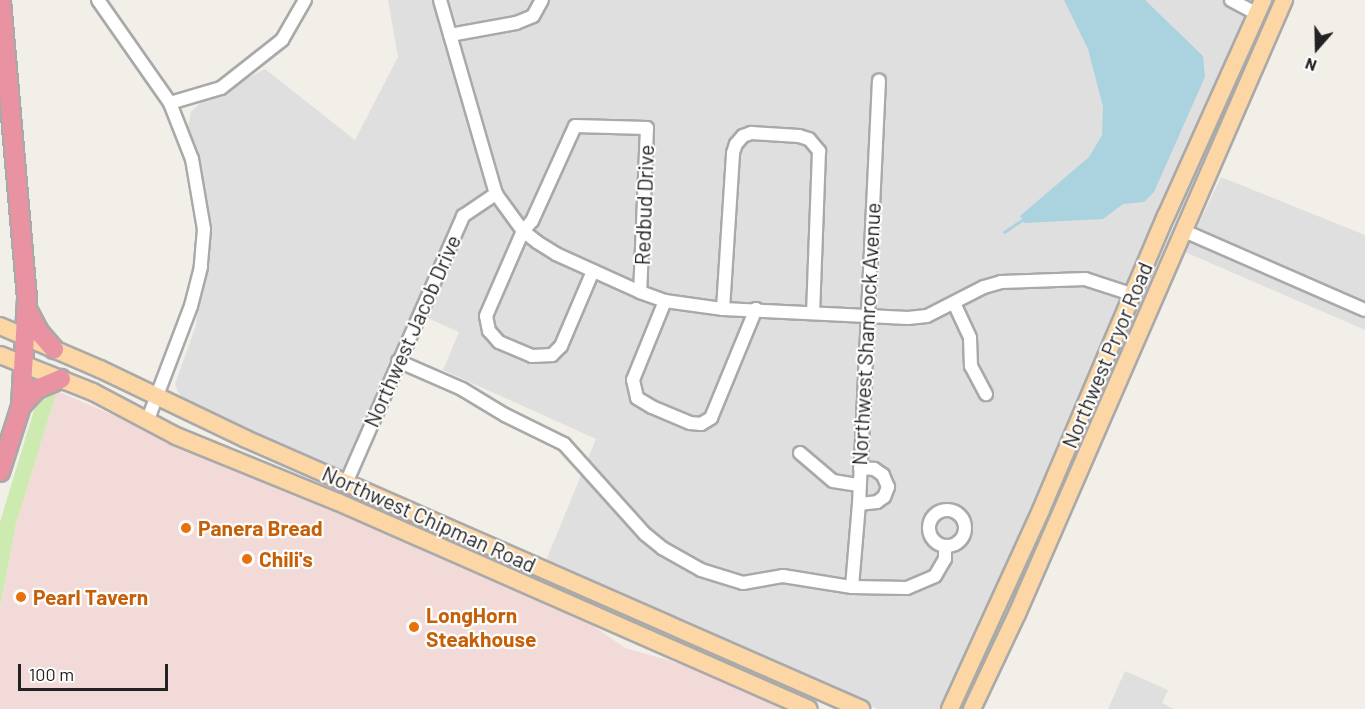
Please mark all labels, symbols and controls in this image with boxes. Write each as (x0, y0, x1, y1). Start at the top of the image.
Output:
north arrow (1287, 18, 1347, 78)
text: N (1302, 55, 1319, 76)
street label: Redbud Drive (629, 144, 659, 266)
street label: Northwest Shamrock Avenue (847, 202, 885, 466)
street label: Northwest Jacob Drive (358, 231, 466, 431)
street label: Northwest Pryor Road (1056, 258, 1158, 452)
street label: Northwest Chipman Road (318, 460, 540, 578)
place label: Panera Bread (198, 515, 323, 541)
marker: Panera Bread (179, 521, 193, 535)
place label: Chili's (259, 546, 313, 572)
marker: Chili's (240, 552, 254, 566)
place label: Pearl Tavern (33, 584, 148, 610)
marker: Pearl Tavern (14, 590, 28, 604)
place label: LongHorn Steakhouse (426, 602, 537, 652)
marker: LongHorn Steakhouse (407, 620, 421, 634)
scale bar (21, 652, 171, 690)
text: 100 m (29, 663, 74, 685)

